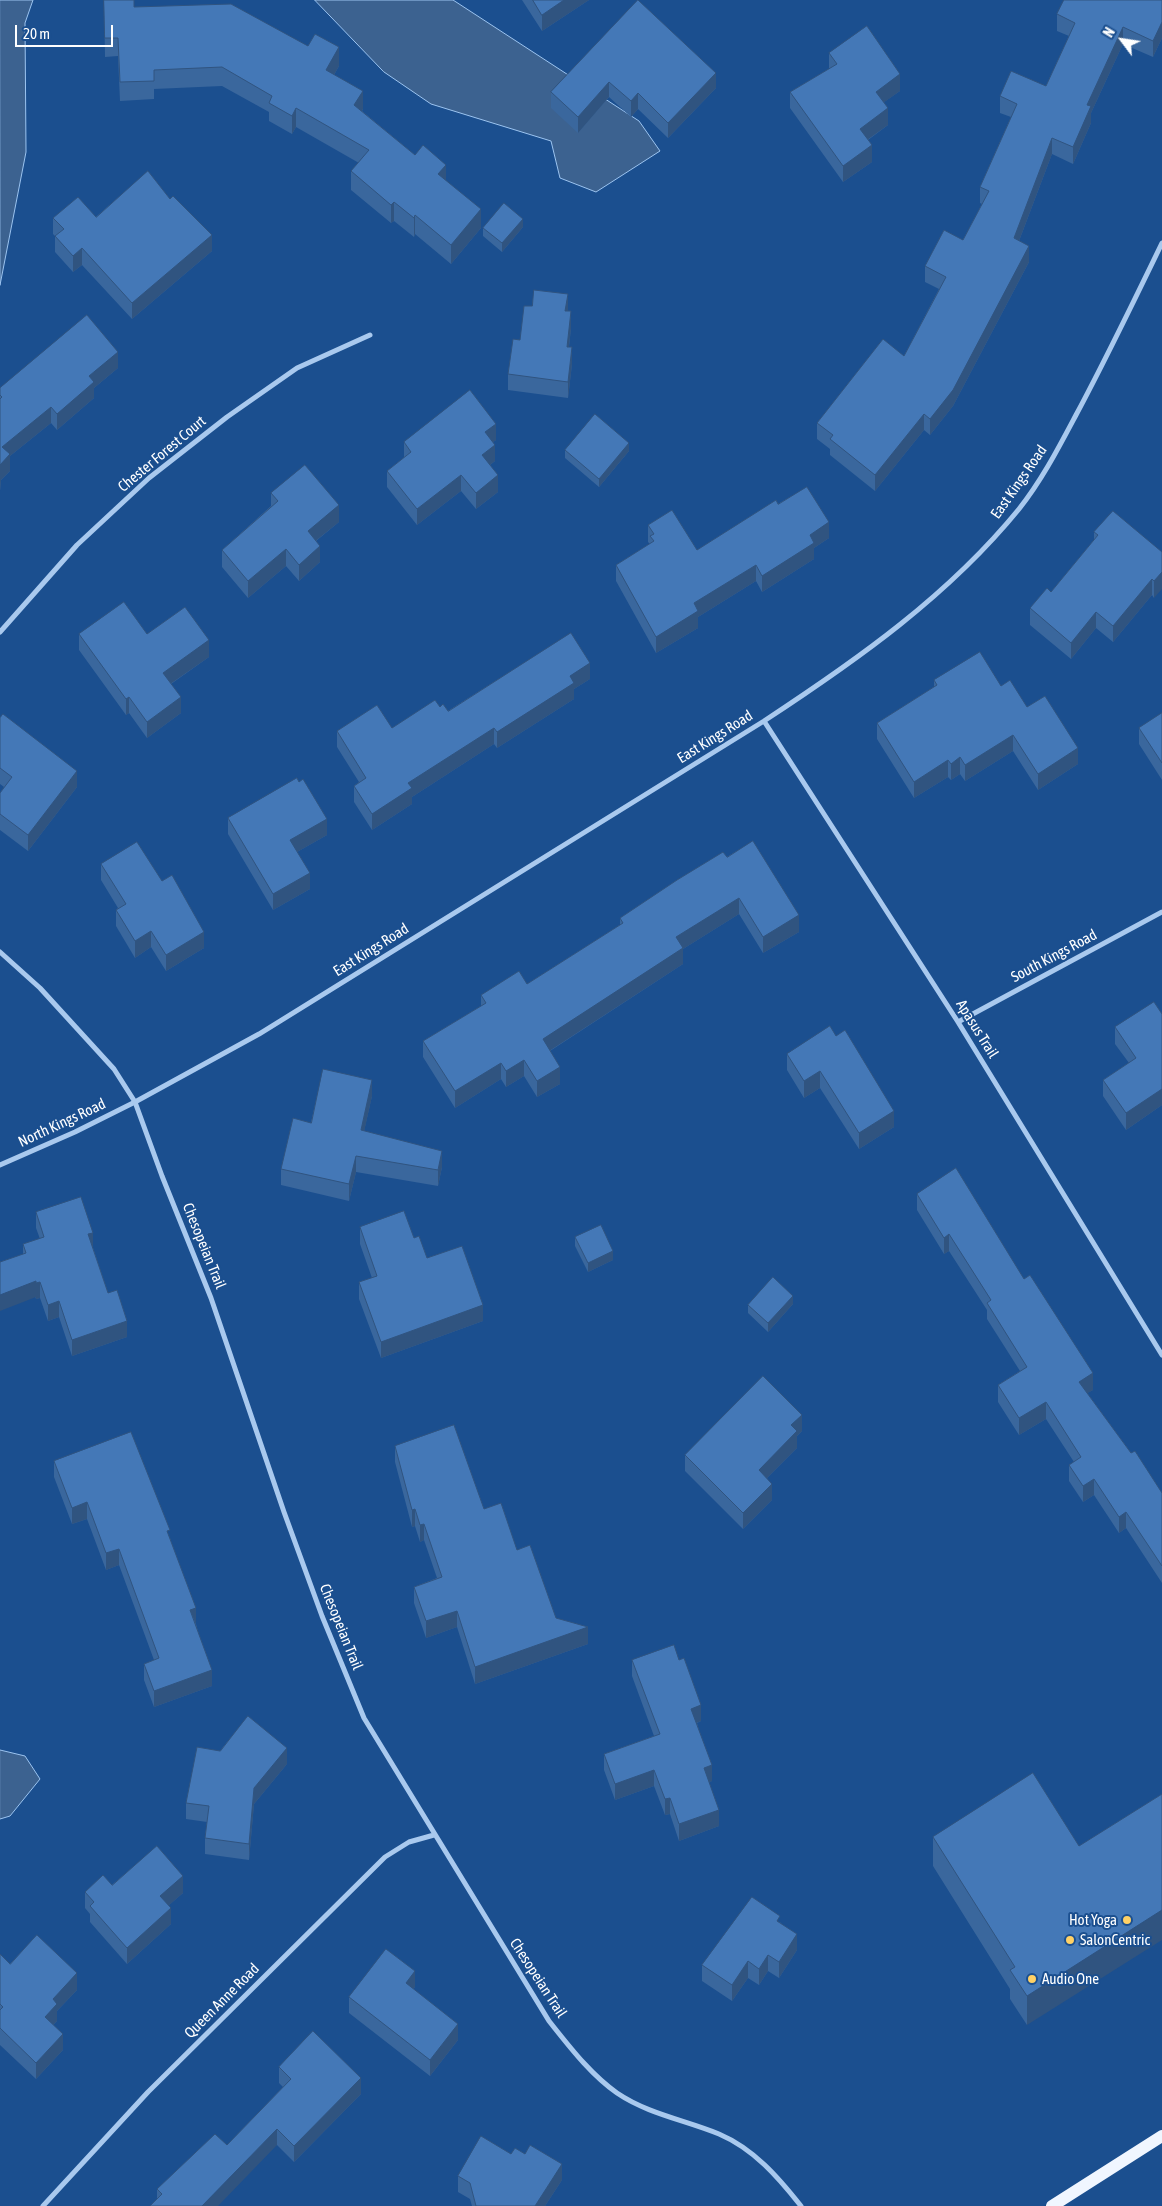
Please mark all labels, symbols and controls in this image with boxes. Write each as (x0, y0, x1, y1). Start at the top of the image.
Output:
scale bar (18, 15, 115, 47)
north arrow (1097, 15, 1147, 65)
text: 20 m (23, 25, 50, 42)
text: N (1100, 25, 1118, 40)
street label: Chester Forest Court (114, 412, 210, 496)
street label: East Kings Road (987, 442, 1051, 522)
street label: East Kings Road (674, 707, 756, 767)
street label: East Kings Road (330, 920, 412, 980)
street label: South Kings Road (1008, 926, 1100, 986)
street label: Apasus Trail (952, 996, 1002, 1062)
street label: North Kings Road (15, 1095, 109, 1151)
street label: Chesopeian Trail (179, 1200, 229, 1292)
street label: Chesopeian Trail (316, 1581, 366, 1673)
place label: Hot Yoga (1069, 1911, 1117, 1929)
marker: Hot Yoga (1121, 1914, 1133, 1926)
place label: SalonCentric (1080, 1931, 1150, 1949)
marker: SalonCentric (1064, 1934, 1076, 1946)
street label: Chesopeian Trail (506, 1935, 570, 2021)
street label: Queen Anne Road (181, 1960, 263, 2042)
place label: Audio One (1042, 1970, 1099, 1988)
marker: Audio One (1026, 1973, 1038, 1985)

